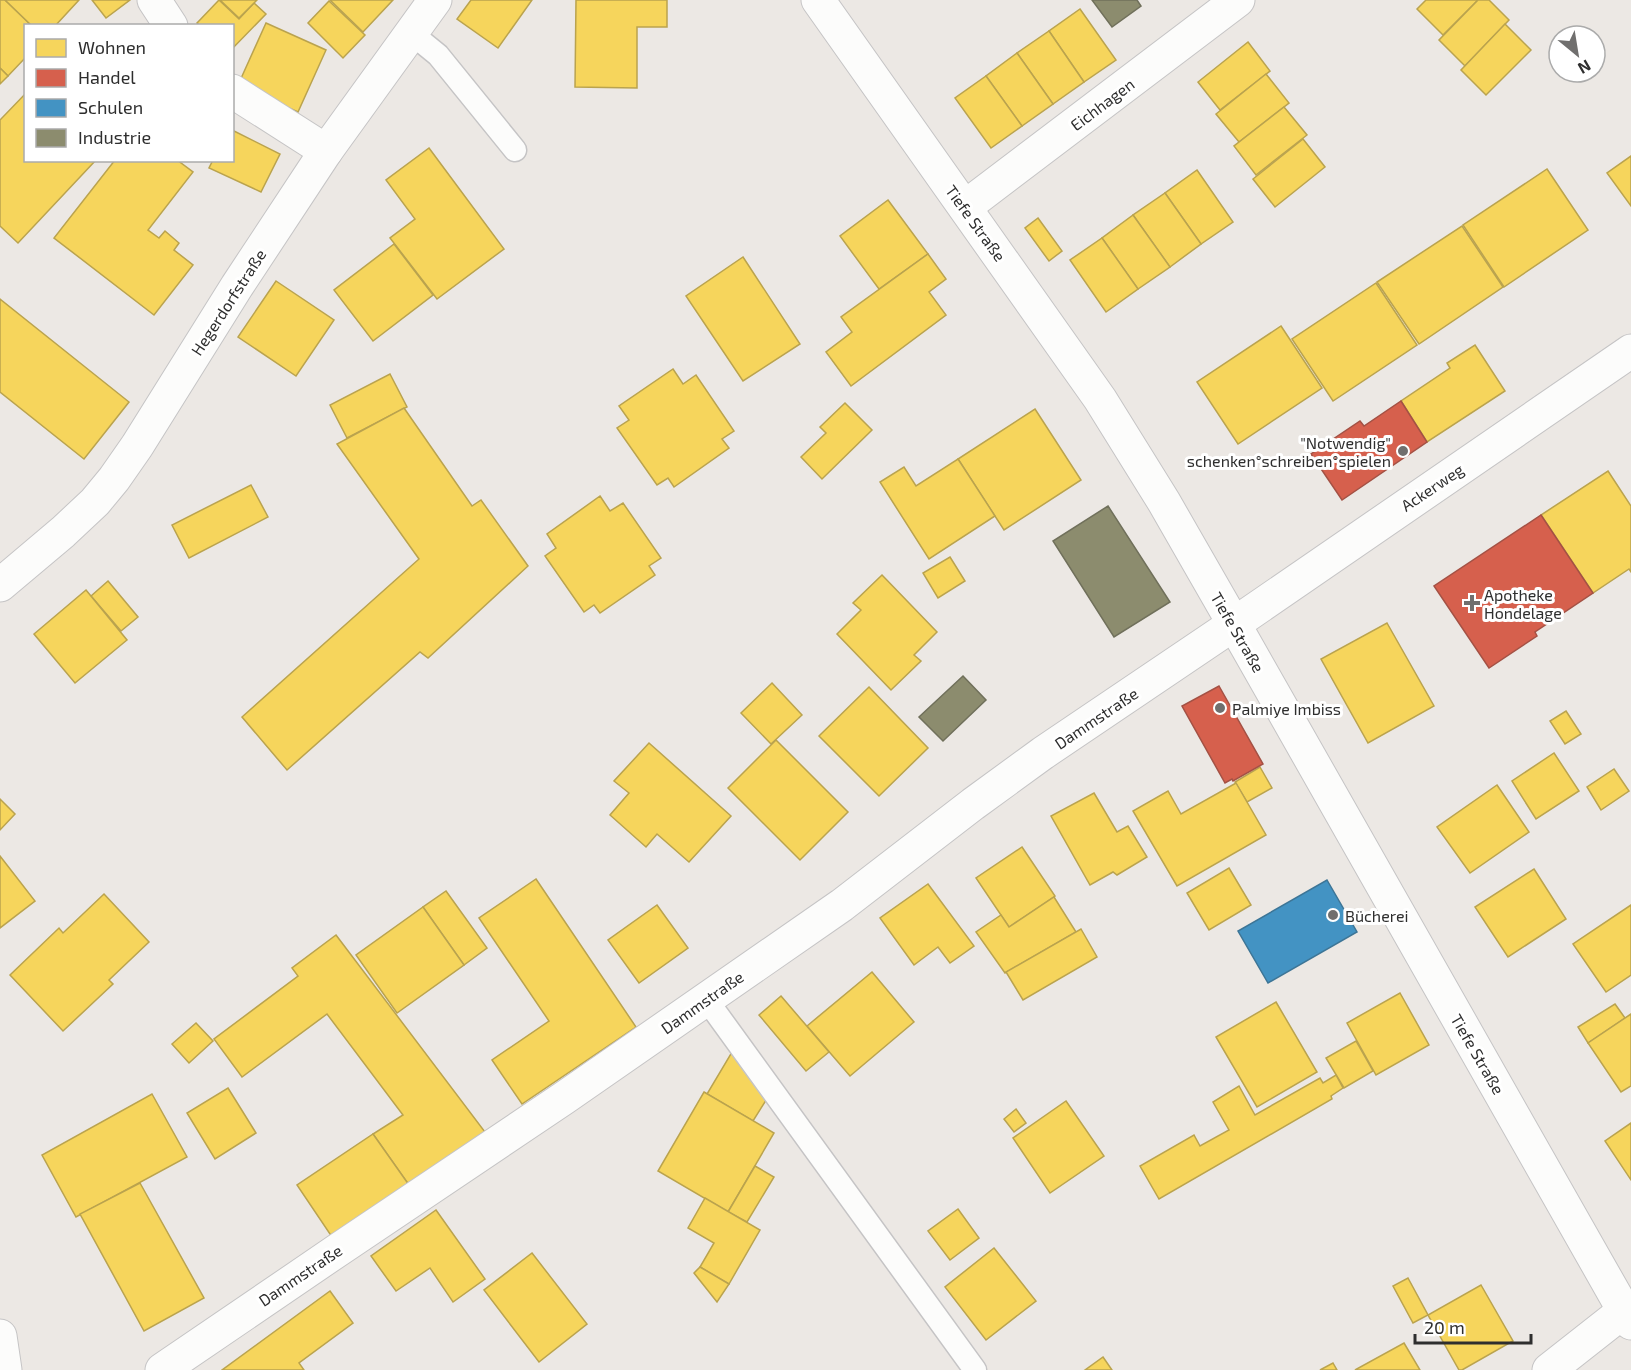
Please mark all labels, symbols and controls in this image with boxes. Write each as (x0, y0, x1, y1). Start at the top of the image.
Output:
legend (24, 24, 234, 162)
north arrow (1547, 24, 1607, 84)
text: Wohnen (78, 36, 146, 58)
text: N (1575, 56, 1595, 79)
text: Handel (78, 66, 136, 88)
street label: Eichhagen (1066, 74, 1138, 134)
text: Schulen (78, 96, 143, 118)
text: Industrie (78, 126, 151, 148)
street label: Tiefe Straße (942, 181, 1010, 265)
street label: Hegerdorfstraße (187, 245, 269, 359)
place label: "Notwendig" schenken°schreiben°spielen (1187, 433, 1391, 470)
marker: "Notwendig" schenken°schreiben°spielen (1396, 444, 1410, 458)
street label: Ackerweg (1397, 459, 1467, 515)
place label: Apotheke Hondelage (1484, 585, 1562, 622)
street label: Tiefe Straße (1207, 588, 1269, 676)
marker: Apotheke Hondelage (1465, 596, 1479, 610)
street label: Dammstraße (1051, 683, 1141, 753)
place label: Palmiye Imbiss (1232, 699, 1341, 718)
marker: Palmiye Imbiss (1213, 701, 1227, 715)
place label: Bücherei (1345, 906, 1409, 925)
marker: Bücherei (1326, 908, 1340, 922)
street label: Dammstraße (657, 967, 747, 1037)
street label: Tiefe Straße (1447, 1010, 1509, 1098)
street label: Dammstraße (255, 1240, 345, 1310)
scale bar (1415, 1307, 1530, 1345)
text: 20 m (1424, 1316, 1465, 1338)

